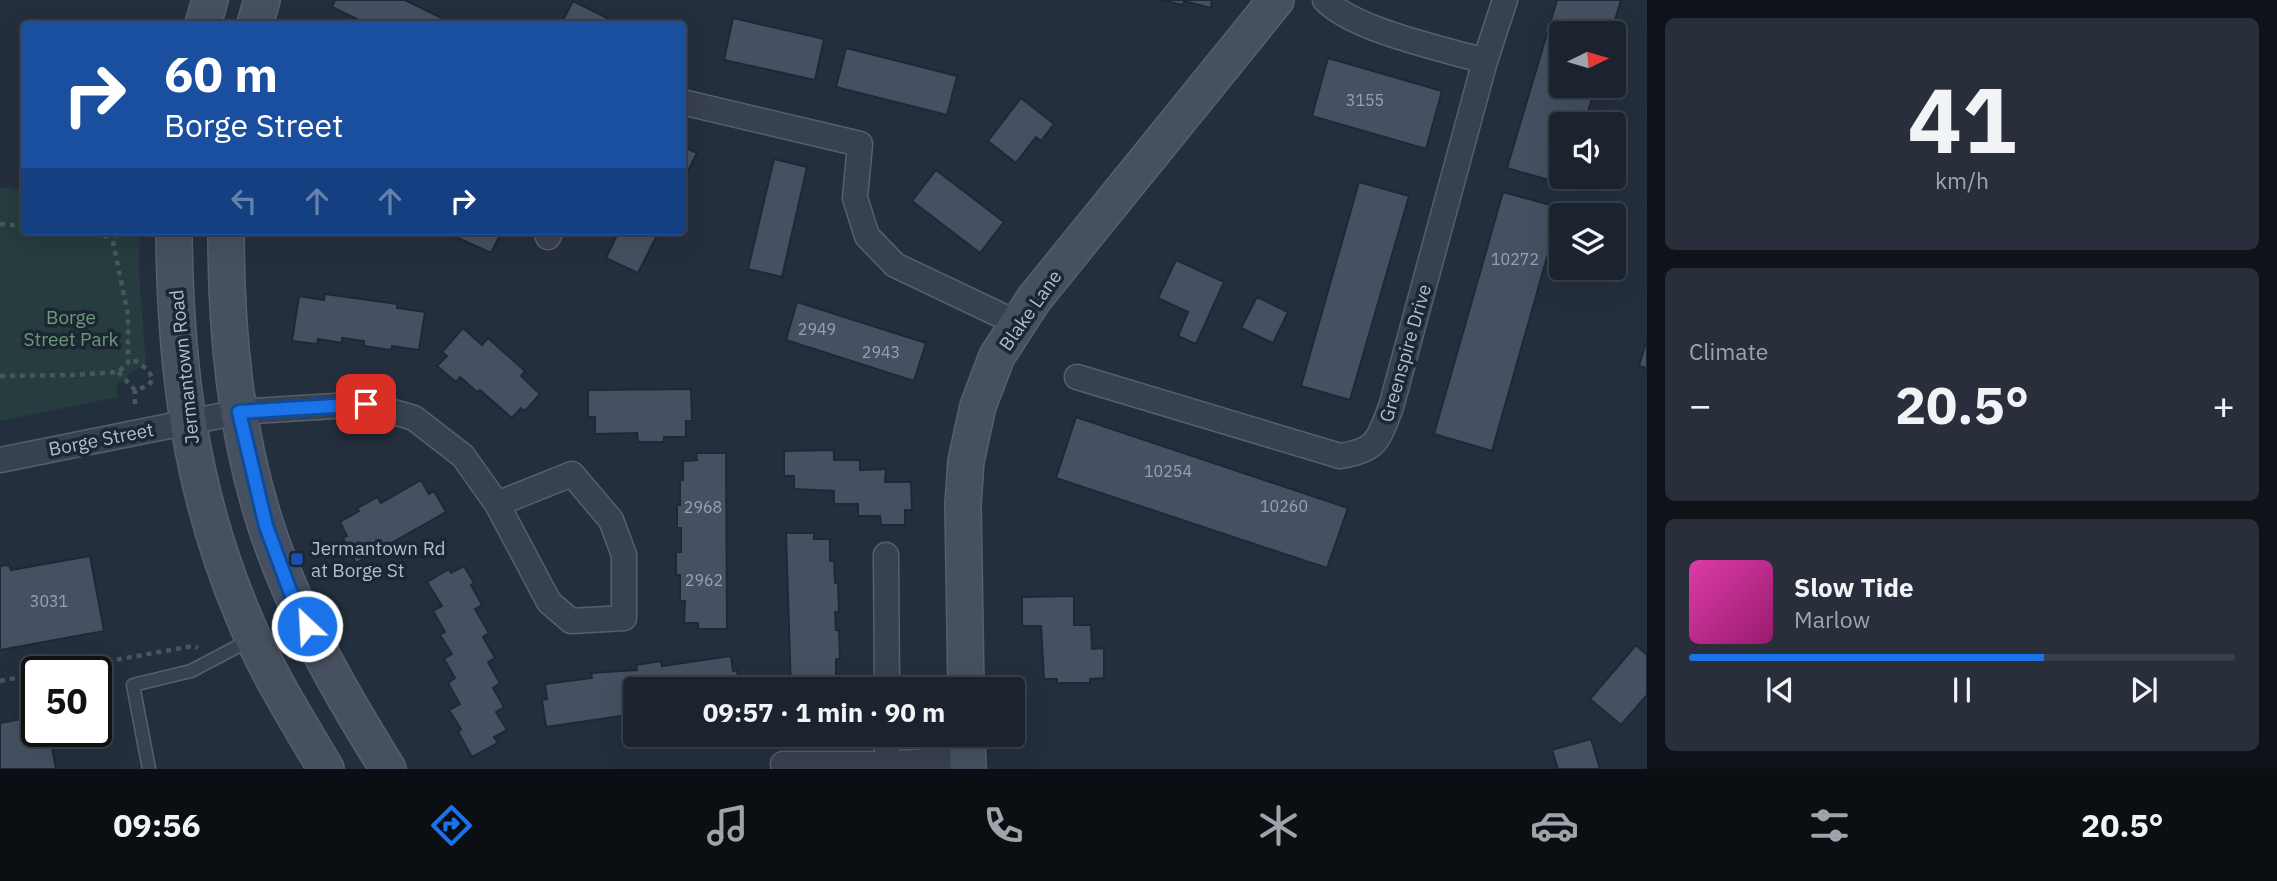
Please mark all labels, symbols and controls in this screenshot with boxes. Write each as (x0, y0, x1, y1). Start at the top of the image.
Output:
north arrow (1549, 21, 1626, 98)
map controls (1549, 21, 1626, 280)
text: 60 m (164, 42, 278, 105)
icon: right (49, 49, 140, 140)
text: 41 (1907, 60, 2017, 178)
house number: 3155 (1346, 90, 1384, 110)
text: Borge Street (164, 104, 343, 146)
button: sound (1549, 112, 1626, 189)
text: km/h (1935, 165, 1989, 195)
icon: left (225, 182, 263, 220)
icon: ahead (298, 182, 336, 220)
icon: ahead (371, 182, 409, 220)
icon: right (444, 182, 482, 220)
button: layers (1549, 203, 1626, 280)
house number: 10272 (1491, 249, 1539, 269)
street label: Blake Lane (993, 265, 1067, 355)
street label: Greenspire Drive (1374, 281, 1436, 425)
street label: Jermantown Road (164, 289, 204, 445)
park label: Borge Street Park (23, 305, 119, 351)
house number: 2949 (798, 319, 836, 339)
text: Climate (1689, 336, 1768, 366)
house number: 2943 (862, 342, 900, 362)
text: 20.5° (1895, 371, 2029, 438)
pin (336, 374, 396, 434)
text: − (1689, 380, 1712, 429)
text: + (2212, 380, 2235, 429)
icon: arrive (347, 385, 385, 423)
street label: Borge Street (46, 417, 156, 461)
house number: 10254 (1144, 461, 1192, 481)
house number: 10260 (1260, 496, 1308, 516)
house number: 2968 (684, 497, 722, 517)
place label: Jermantown Rd at Borge St (311, 536, 446, 582)
marker: Jermantown Rd at Borge St (289, 551, 305, 567)
house number: 2962 (685, 570, 723, 590)
text: Slow Tide (1794, 570, 1914, 604)
position arrow (270, 589, 344, 663)
house number: 3031 (30, 591, 68, 611)
text: Marlow (1794, 604, 1870, 634)
speed limit sign: 50 (21, 656, 112, 747)
icon: previous (1761, 671, 1799, 709)
icon: pause (1943, 671, 1981, 709)
icon: next (2125, 671, 2163, 709)
text: 09:57 · 1 min · 90 m (703, 695, 945, 729)
icon: directions (427, 801, 476, 850)
icon: music (703, 801, 752, 850)
icon: phone (979, 801, 1028, 850)
icon: climate (1254, 801, 1303, 850)
icon: car (1530, 801, 1579, 850)
icon: filters (1805, 801, 1854, 850)
text: 09:56 (113, 804, 201, 846)
text: 20.5° (2081, 804, 2164, 846)

